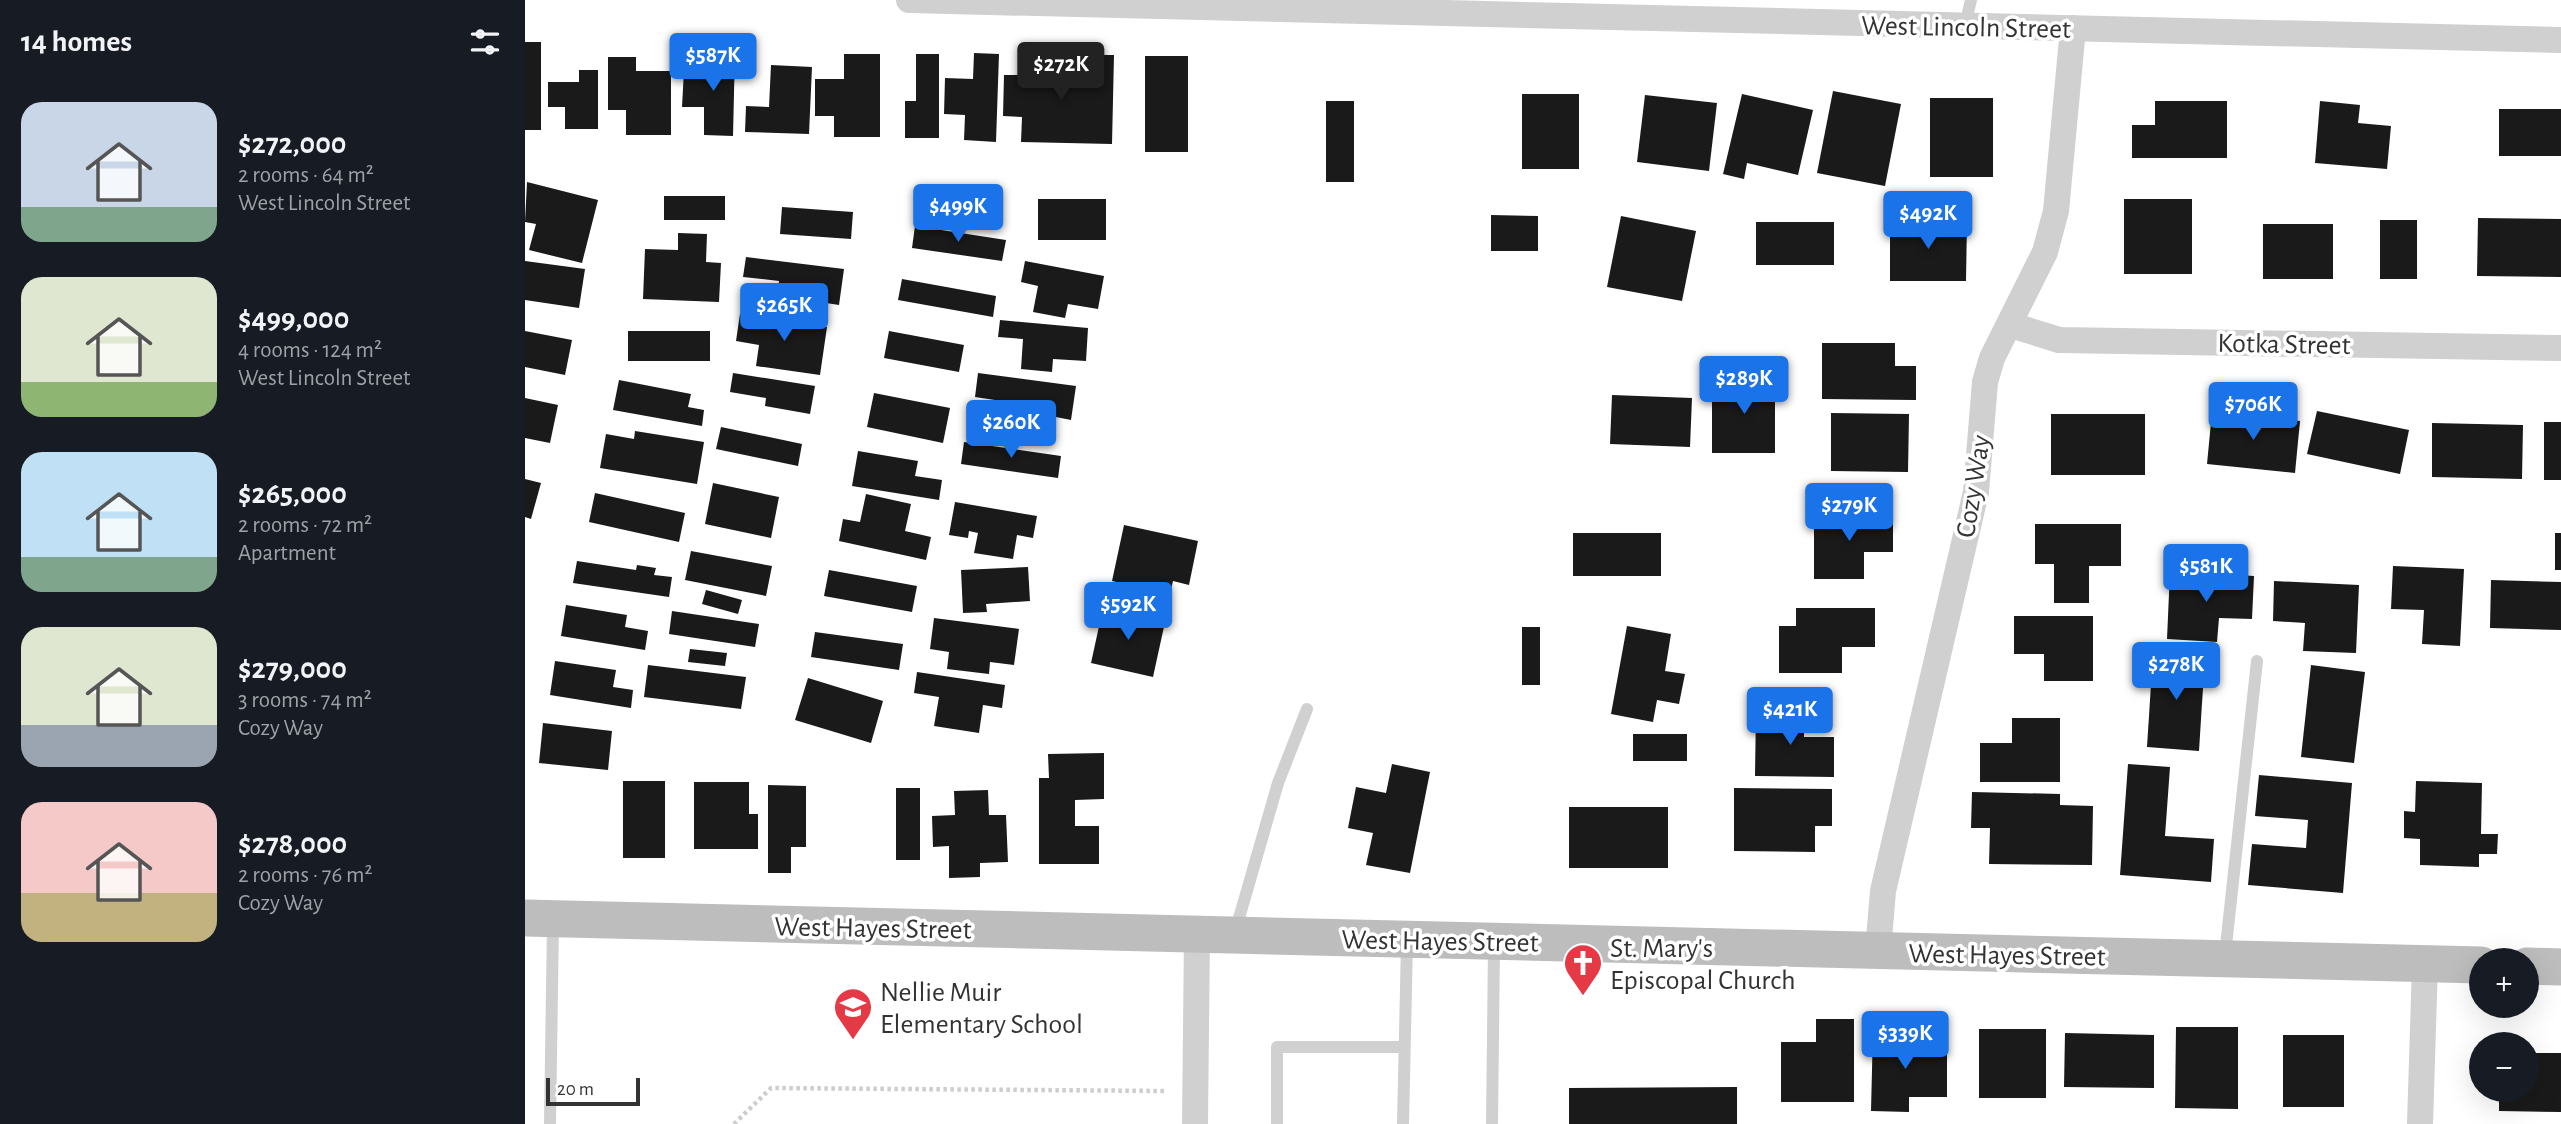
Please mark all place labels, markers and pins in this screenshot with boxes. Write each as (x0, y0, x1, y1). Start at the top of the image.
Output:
pin: $587K (664, 34, 762, 93)
pin: $272K (1012, 42, 1110, 102)
pin: $499K (909, 184, 1007, 244)
pin: $492K (1879, 191, 1977, 251)
pin: $265K (735, 284, 833, 343)
pin: $289K (1695, 356, 1793, 416)
pin: $706K (2204, 382, 2302, 442)
pin: $260K (962, 400, 1060, 460)
pin: $279K (1800, 484, 1898, 543)
pin: $581K (2157, 544, 2255, 604)
pin: $592K (1079, 582, 1177, 642)
pin: $278K (2127, 642, 2225, 702)
pin: $421K (1741, 688, 1839, 747)
place label: St. Mary's Episcopal Church (1610, 935, 1796, 995)
church icon: St. Mary's Episcopal Church (1562, 942, 1604, 997)
place label: Nellie Muir Elementary School (880, 979, 1083, 1039)
school or university icon: Nellie Muir Elementary School (832, 986, 874, 1041)
pin: $339K (1856, 1012, 1954, 1071)

